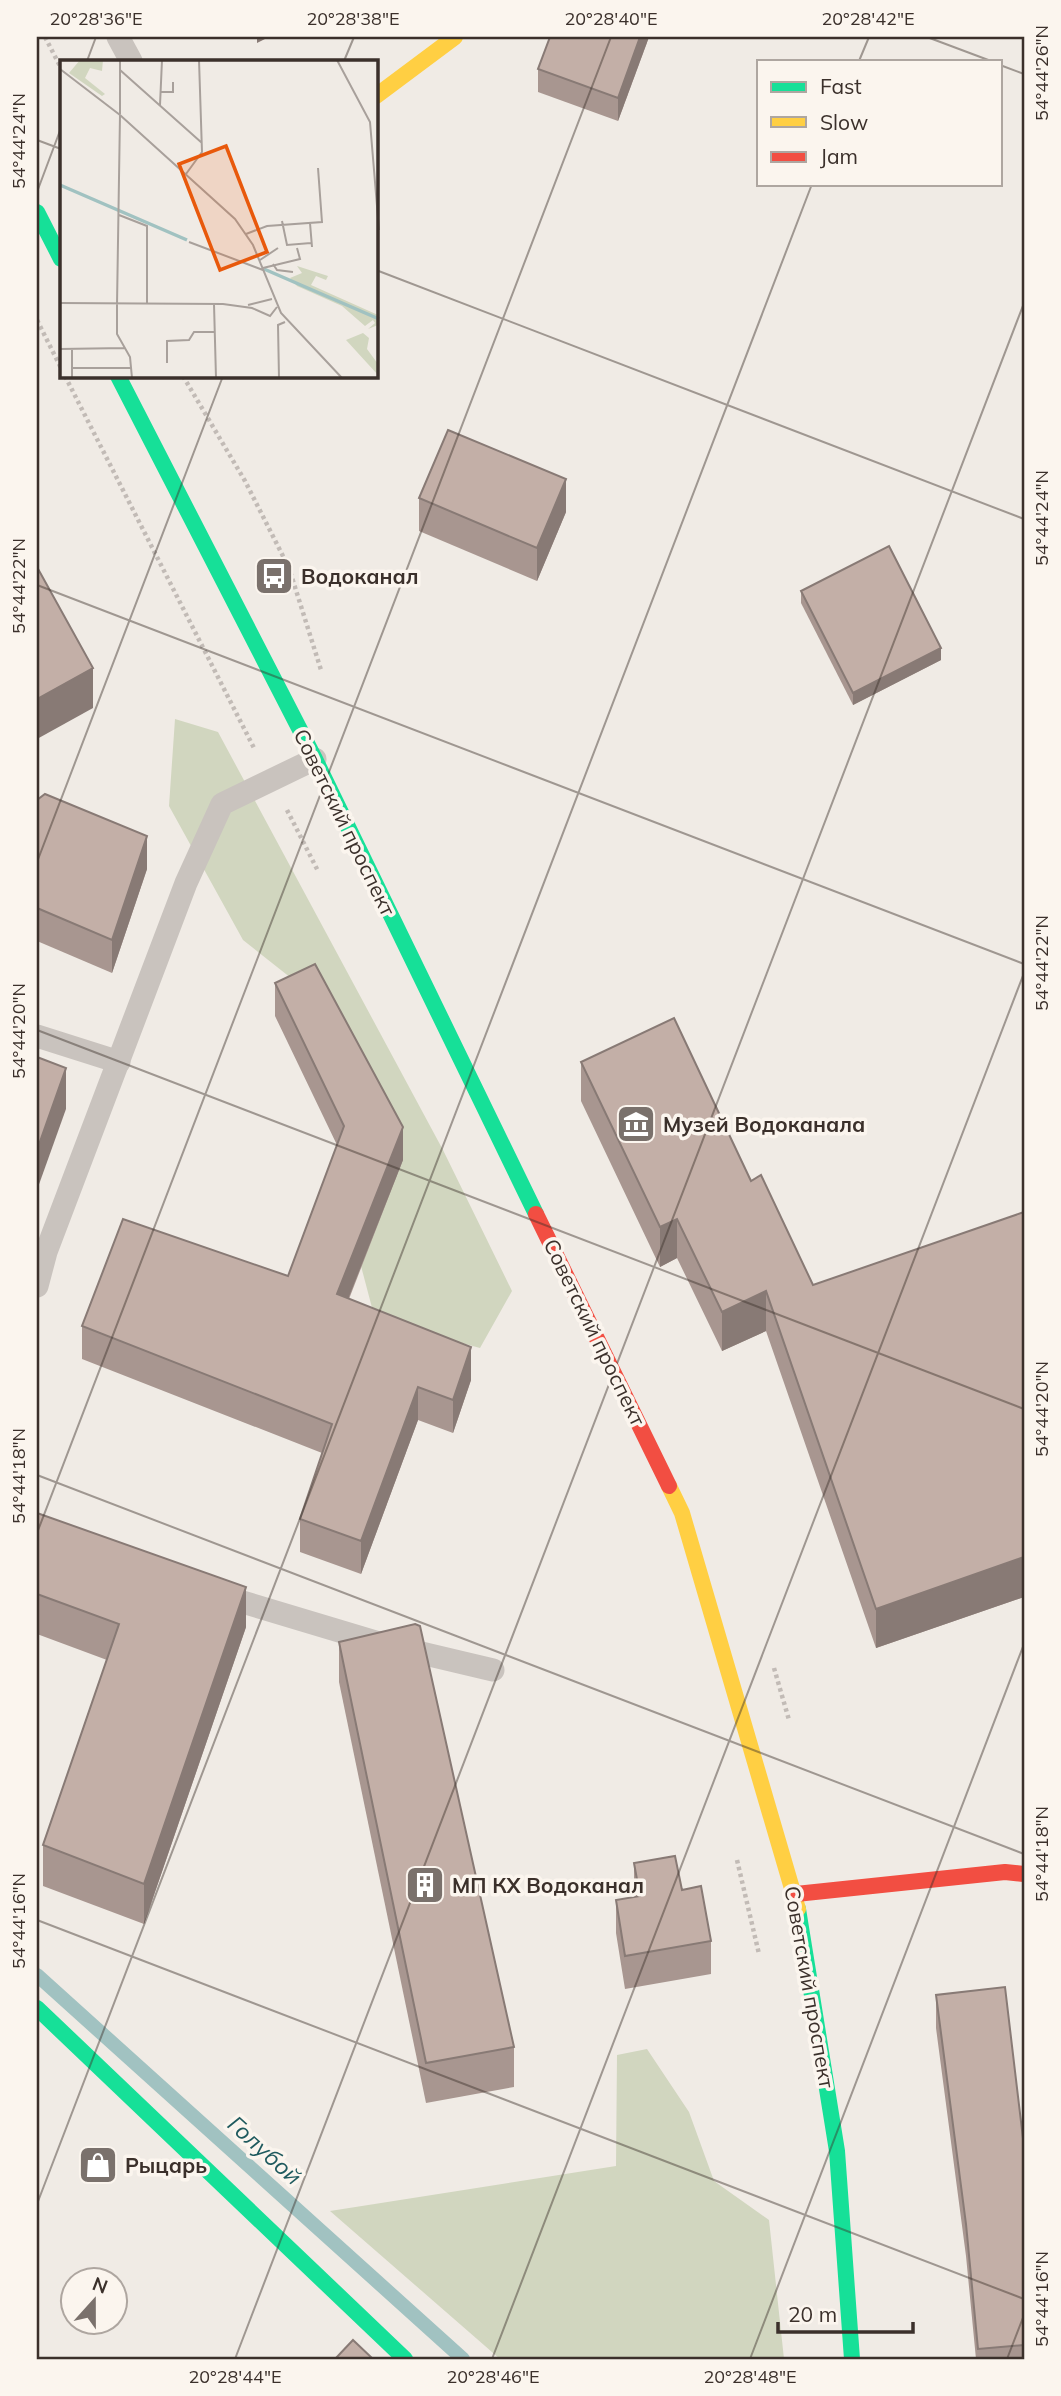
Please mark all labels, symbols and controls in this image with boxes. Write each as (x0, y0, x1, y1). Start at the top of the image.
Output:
text: 20°28'36"E (49, 7, 143, 30)
text: 20°28'38"E (306, 7, 400, 30)
text: 20°28'40"E (564, 7, 658, 30)
text: 20°28'42"E (821, 7, 915, 30)
text: 54°44'26"N (1030, 25, 1053, 121)
inset map (60, 60, 378, 378)
legend (757, 60, 1002, 186)
text: Fast (820, 73, 862, 99)
text: 54°44'24"N (7, 93, 30, 189)
text: Slow (820, 109, 868, 135)
text: Jam (820, 143, 858, 169)
text: 54°44'24"N (1030, 470, 1053, 566)
text: 54°44'22"N (7, 538, 30, 634)
bus stop icon: Водоканал (253, 555, 295, 597)
place label: Водоканал (301, 563, 419, 589)
street label: Советский проспект (288, 724, 402, 920)
text: 54°44'22"N (1030, 915, 1053, 1011)
text: 54°44'20"N (7, 983, 30, 1079)
museum icon: Музей Водоканала (615, 1103, 657, 1145)
place label: Музей Водоканала (663, 1111, 865, 1137)
street label: Советский проспект (538, 1234, 652, 1430)
text: 54°44'20"N (1030, 1361, 1053, 1457)
text: 54°44'18"N (7, 1428, 30, 1524)
text: 54°44'18"N (1030, 1806, 1053, 1902)
building icon: МП КХ Водоканал (404, 1864, 446, 1906)
place label: МП КХ Водоканал (452, 1872, 644, 1898)
text: 54°44'16"N (7, 1873, 30, 1969)
street label: Советский проспект (779, 1884, 841, 2090)
water label: Голубой (222, 2109, 308, 2191)
shop icon: Рыцарь (77, 2144, 119, 2186)
place label: Рыцарь (125, 2152, 207, 2178)
text: 54°44'16"N (1030, 2251, 1053, 2347)
north arrow (60, 2266, 130, 2336)
text: N (89, 2271, 111, 2299)
scale bar (778, 2291, 912, 2335)
text: 20 m (788, 2301, 837, 2327)
text: 20°28'44"E (188, 2365, 282, 2388)
text: 20°28'46"E (446, 2365, 540, 2388)
text: 20°28'48"E (703, 2365, 797, 2388)

